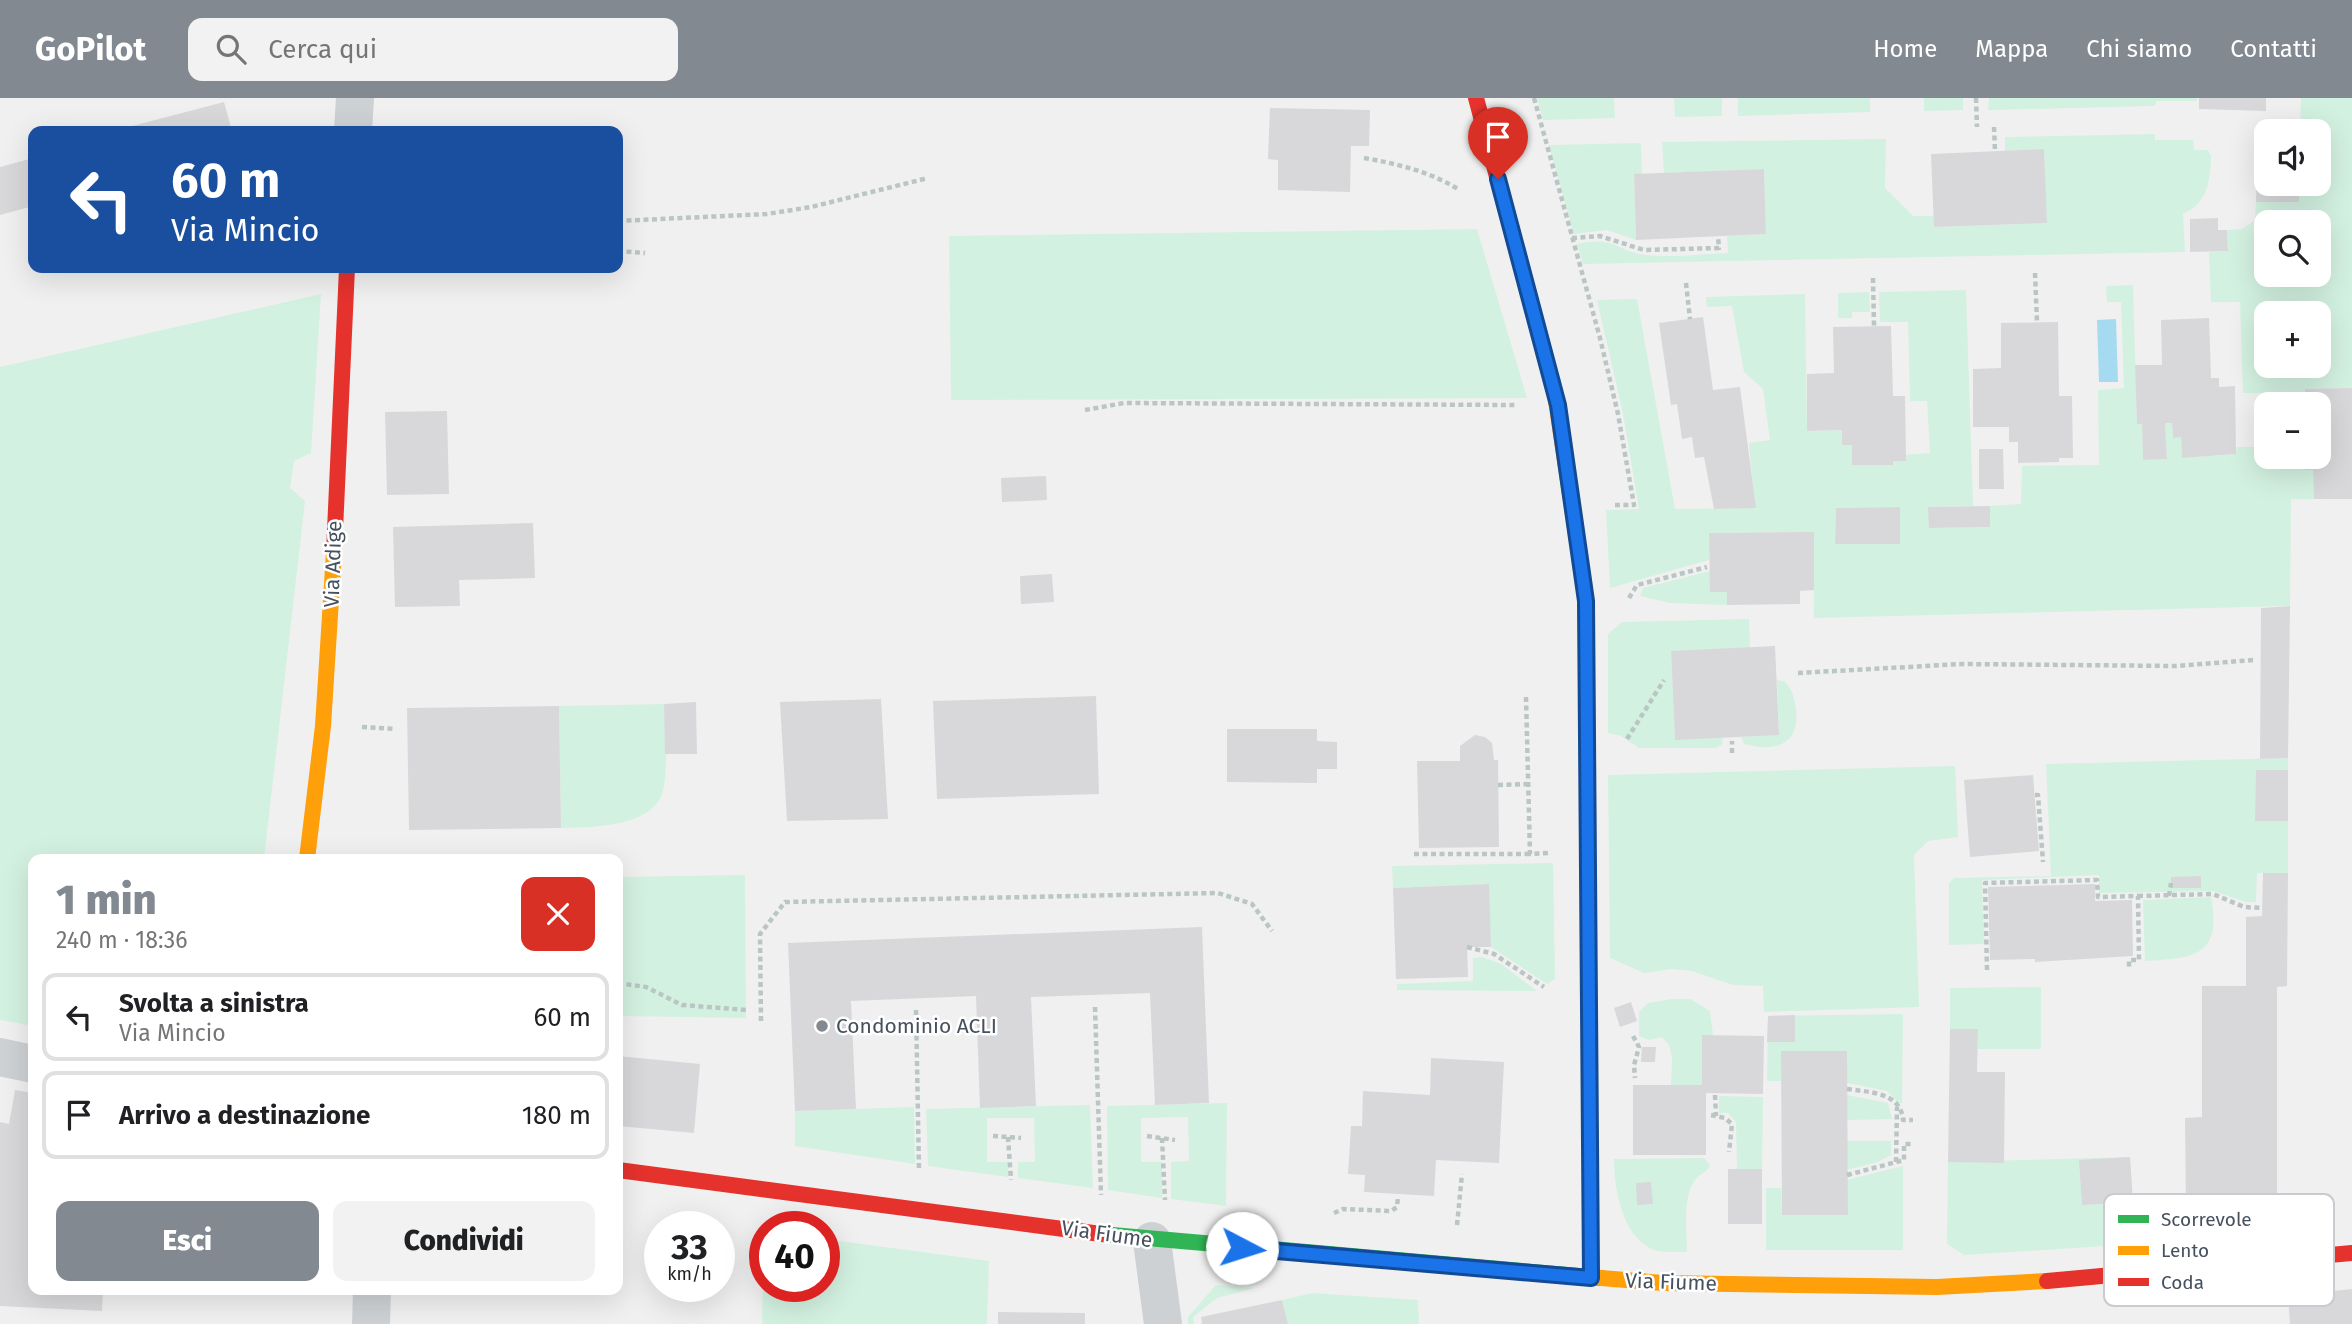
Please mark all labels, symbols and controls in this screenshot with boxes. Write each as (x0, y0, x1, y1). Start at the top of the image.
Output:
search box (188, 18, 678, 81)
text: GoPilot (35, 29, 146, 69)
icon: search (212, 30, 250, 68)
text: Cerca qui (268, 34, 377, 65)
text: Home (1873, 35, 1937, 63)
text: Mappa (1975, 35, 2048, 63)
text: Chi siamo (2086, 35, 2192, 63)
text: Contatti (2230, 35, 2317, 63)
pin (1468, 107, 1528, 179)
icon: arrive (1479, 118, 1517, 156)
map controls (2254, 119, 2331, 469)
button: sound (2254, 119, 2331, 196)
text: 60 m (171, 151, 280, 210)
icon: left (56, 154, 147, 245)
button: search (2254, 210, 2331, 287)
text: Via Mincio (171, 211, 319, 249)
button: + (2254, 301, 2331, 378)
button: − (2254, 392, 2331, 469)
street label: Via Adige (318, 520, 348, 608)
text: 1 min (56, 875, 157, 925)
button: close (521, 877, 595, 951)
text: 240 m · 18:36 (56, 926, 187, 954)
text: Svolta a sinistra (119, 988, 309, 1019)
icon: left (60, 998, 98, 1036)
text: 60 m (533, 1002, 591, 1033)
place label: Condominio ACLI (836, 1013, 997, 1039)
marker: Condominio ACLI (814, 1018, 830, 1034)
text: Via Mincio (119, 1019, 226, 1047)
icon: arrive (60, 1096, 98, 1134)
text: Arrivo a destinazione (119, 1100, 370, 1131)
text: 180 m (522, 1100, 591, 1131)
legend (2104, 1194, 2334, 1306)
button: Esci (56, 1201, 319, 1281)
button: Condividi (333, 1201, 595, 1281)
text: Scorrevole (2161, 1208, 2252, 1231)
speed limit sign: 40 (749, 1211, 840, 1302)
position arrow (1205, 1211, 1279, 1285)
street label: Via Fiume (1060, 1215, 1154, 1253)
text: 33 (671, 1226, 708, 1268)
text: Lento (2161, 1239, 2209, 1262)
text: km/h (667, 1263, 712, 1285)
street label: Via Fiume (1625, 1267, 1717, 1297)
text: Coda (2161, 1271, 2204, 1294)

